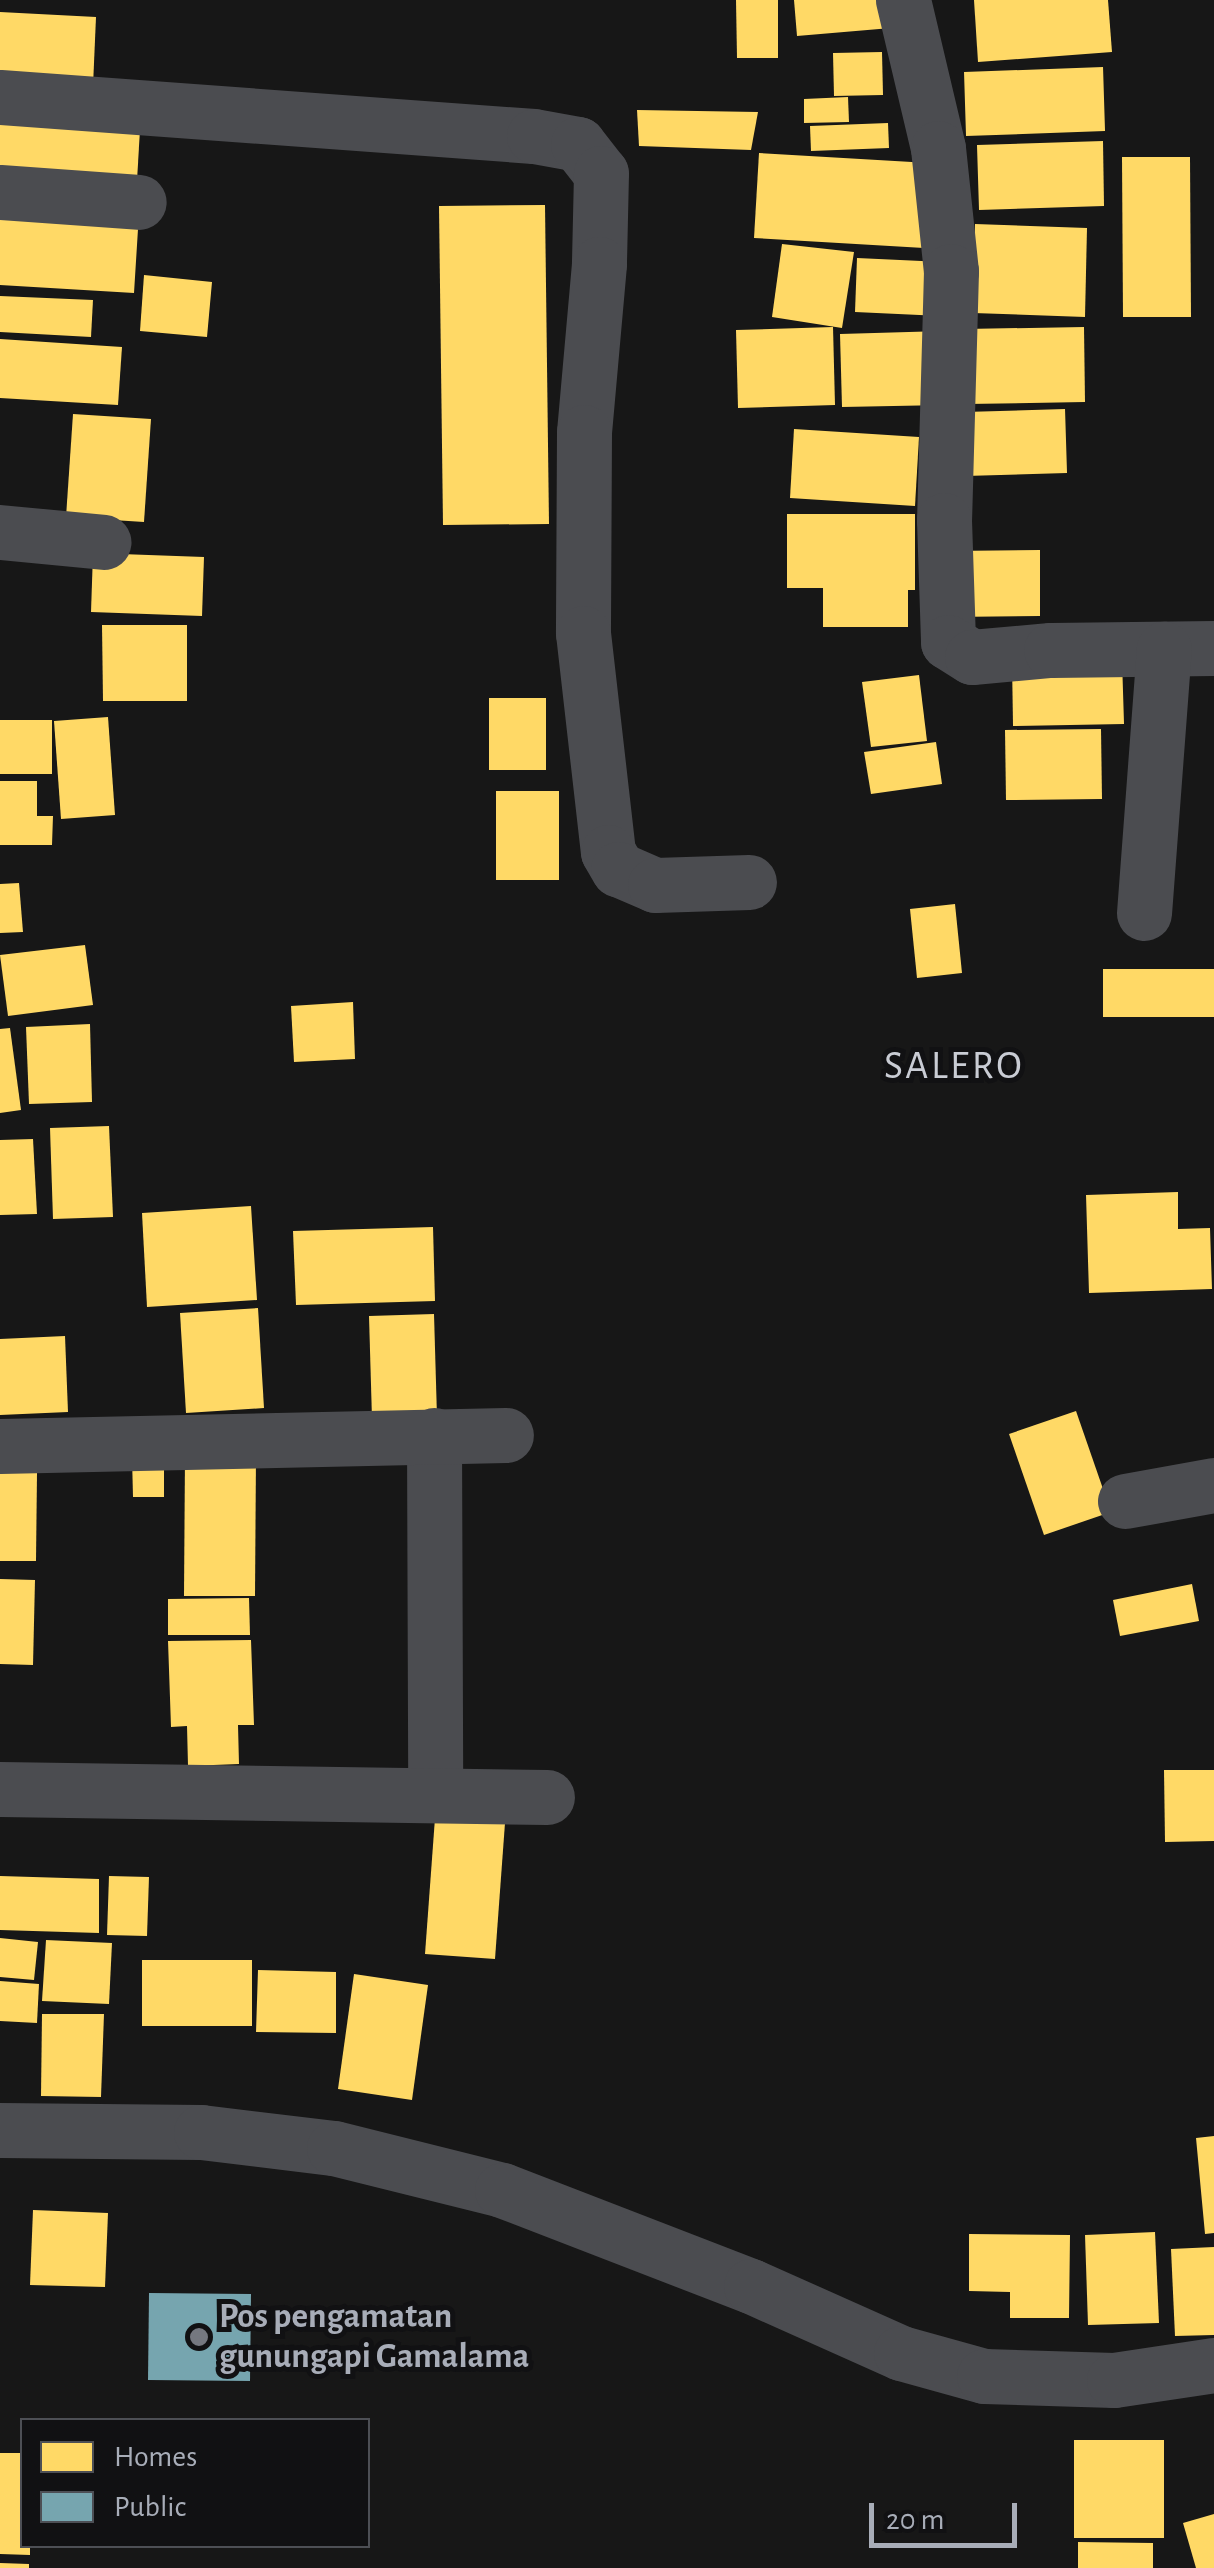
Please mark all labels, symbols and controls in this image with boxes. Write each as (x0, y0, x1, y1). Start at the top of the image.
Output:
district label: SALERO (884, 1042, 1024, 1090)
place label: Pos pengamatan gunungapi Gamalama (219, 2296, 529, 2378)
marker: Pos pengamatan gunungapi Gamalama (188, 2326, 210, 2348)
legend (20, 2418, 370, 2548)
text: Homes (114, 2442, 197, 2472)
scale bar (874, 2483, 1022, 2545)
text: Public (114, 2492, 186, 2522)
text: 20 m (886, 2505, 944, 2535)

